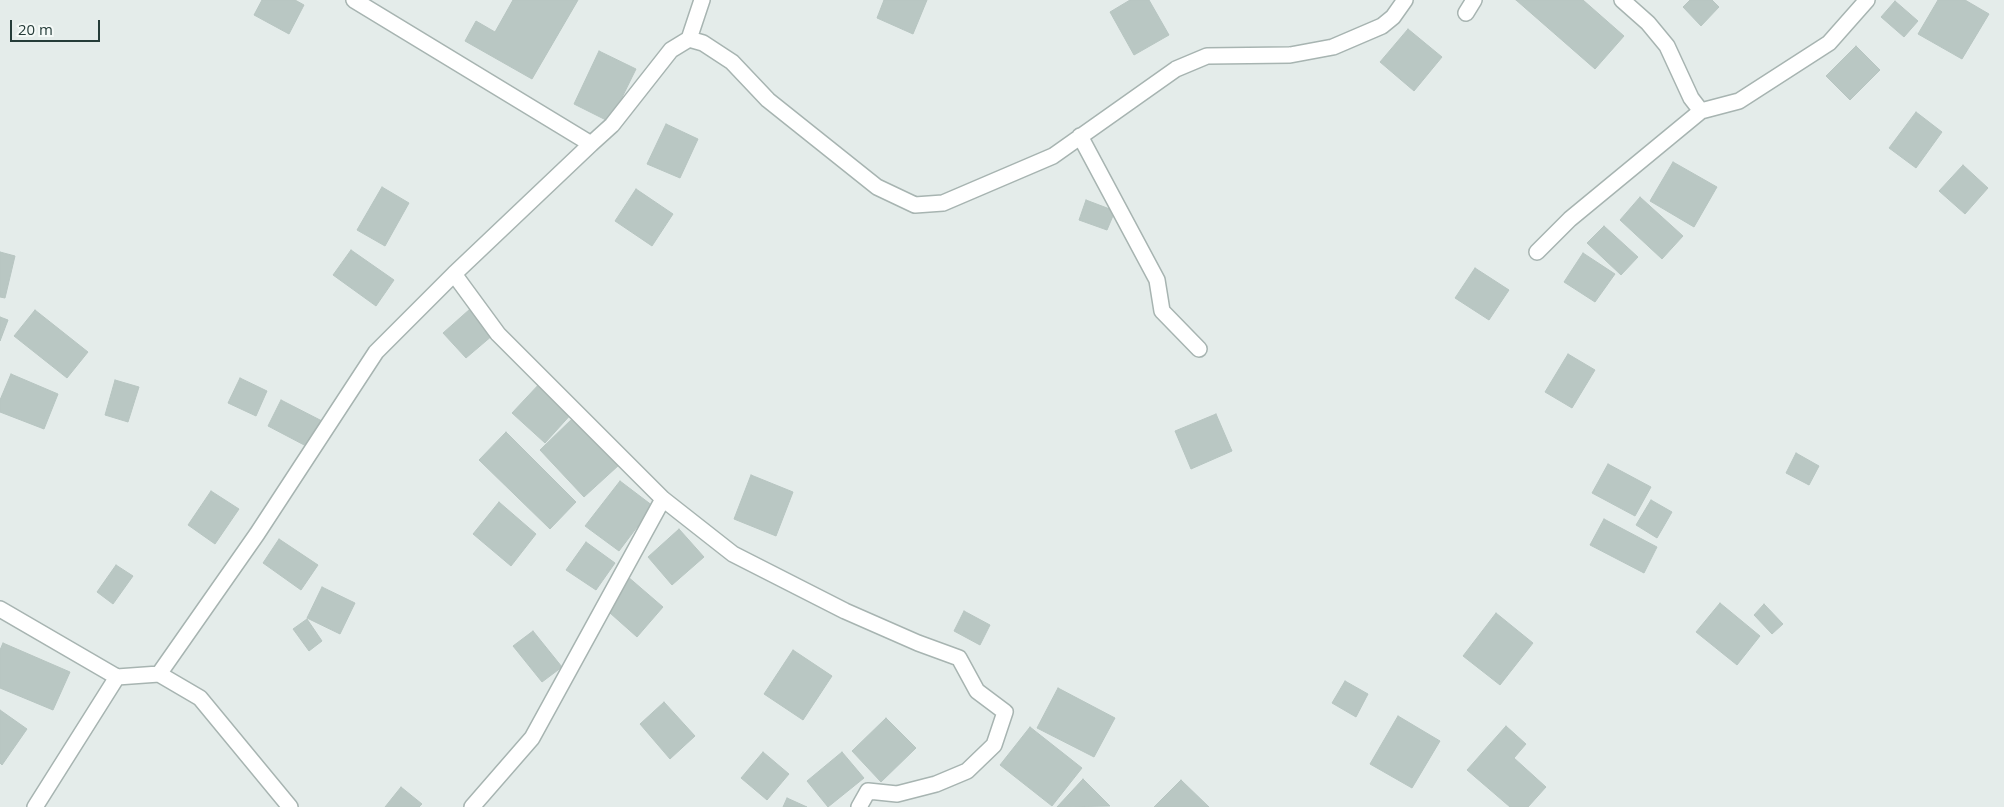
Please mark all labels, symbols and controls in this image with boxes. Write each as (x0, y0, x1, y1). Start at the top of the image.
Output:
scale bar (12, 10, 102, 42)
text: 20 m (18, 19, 53, 39)

